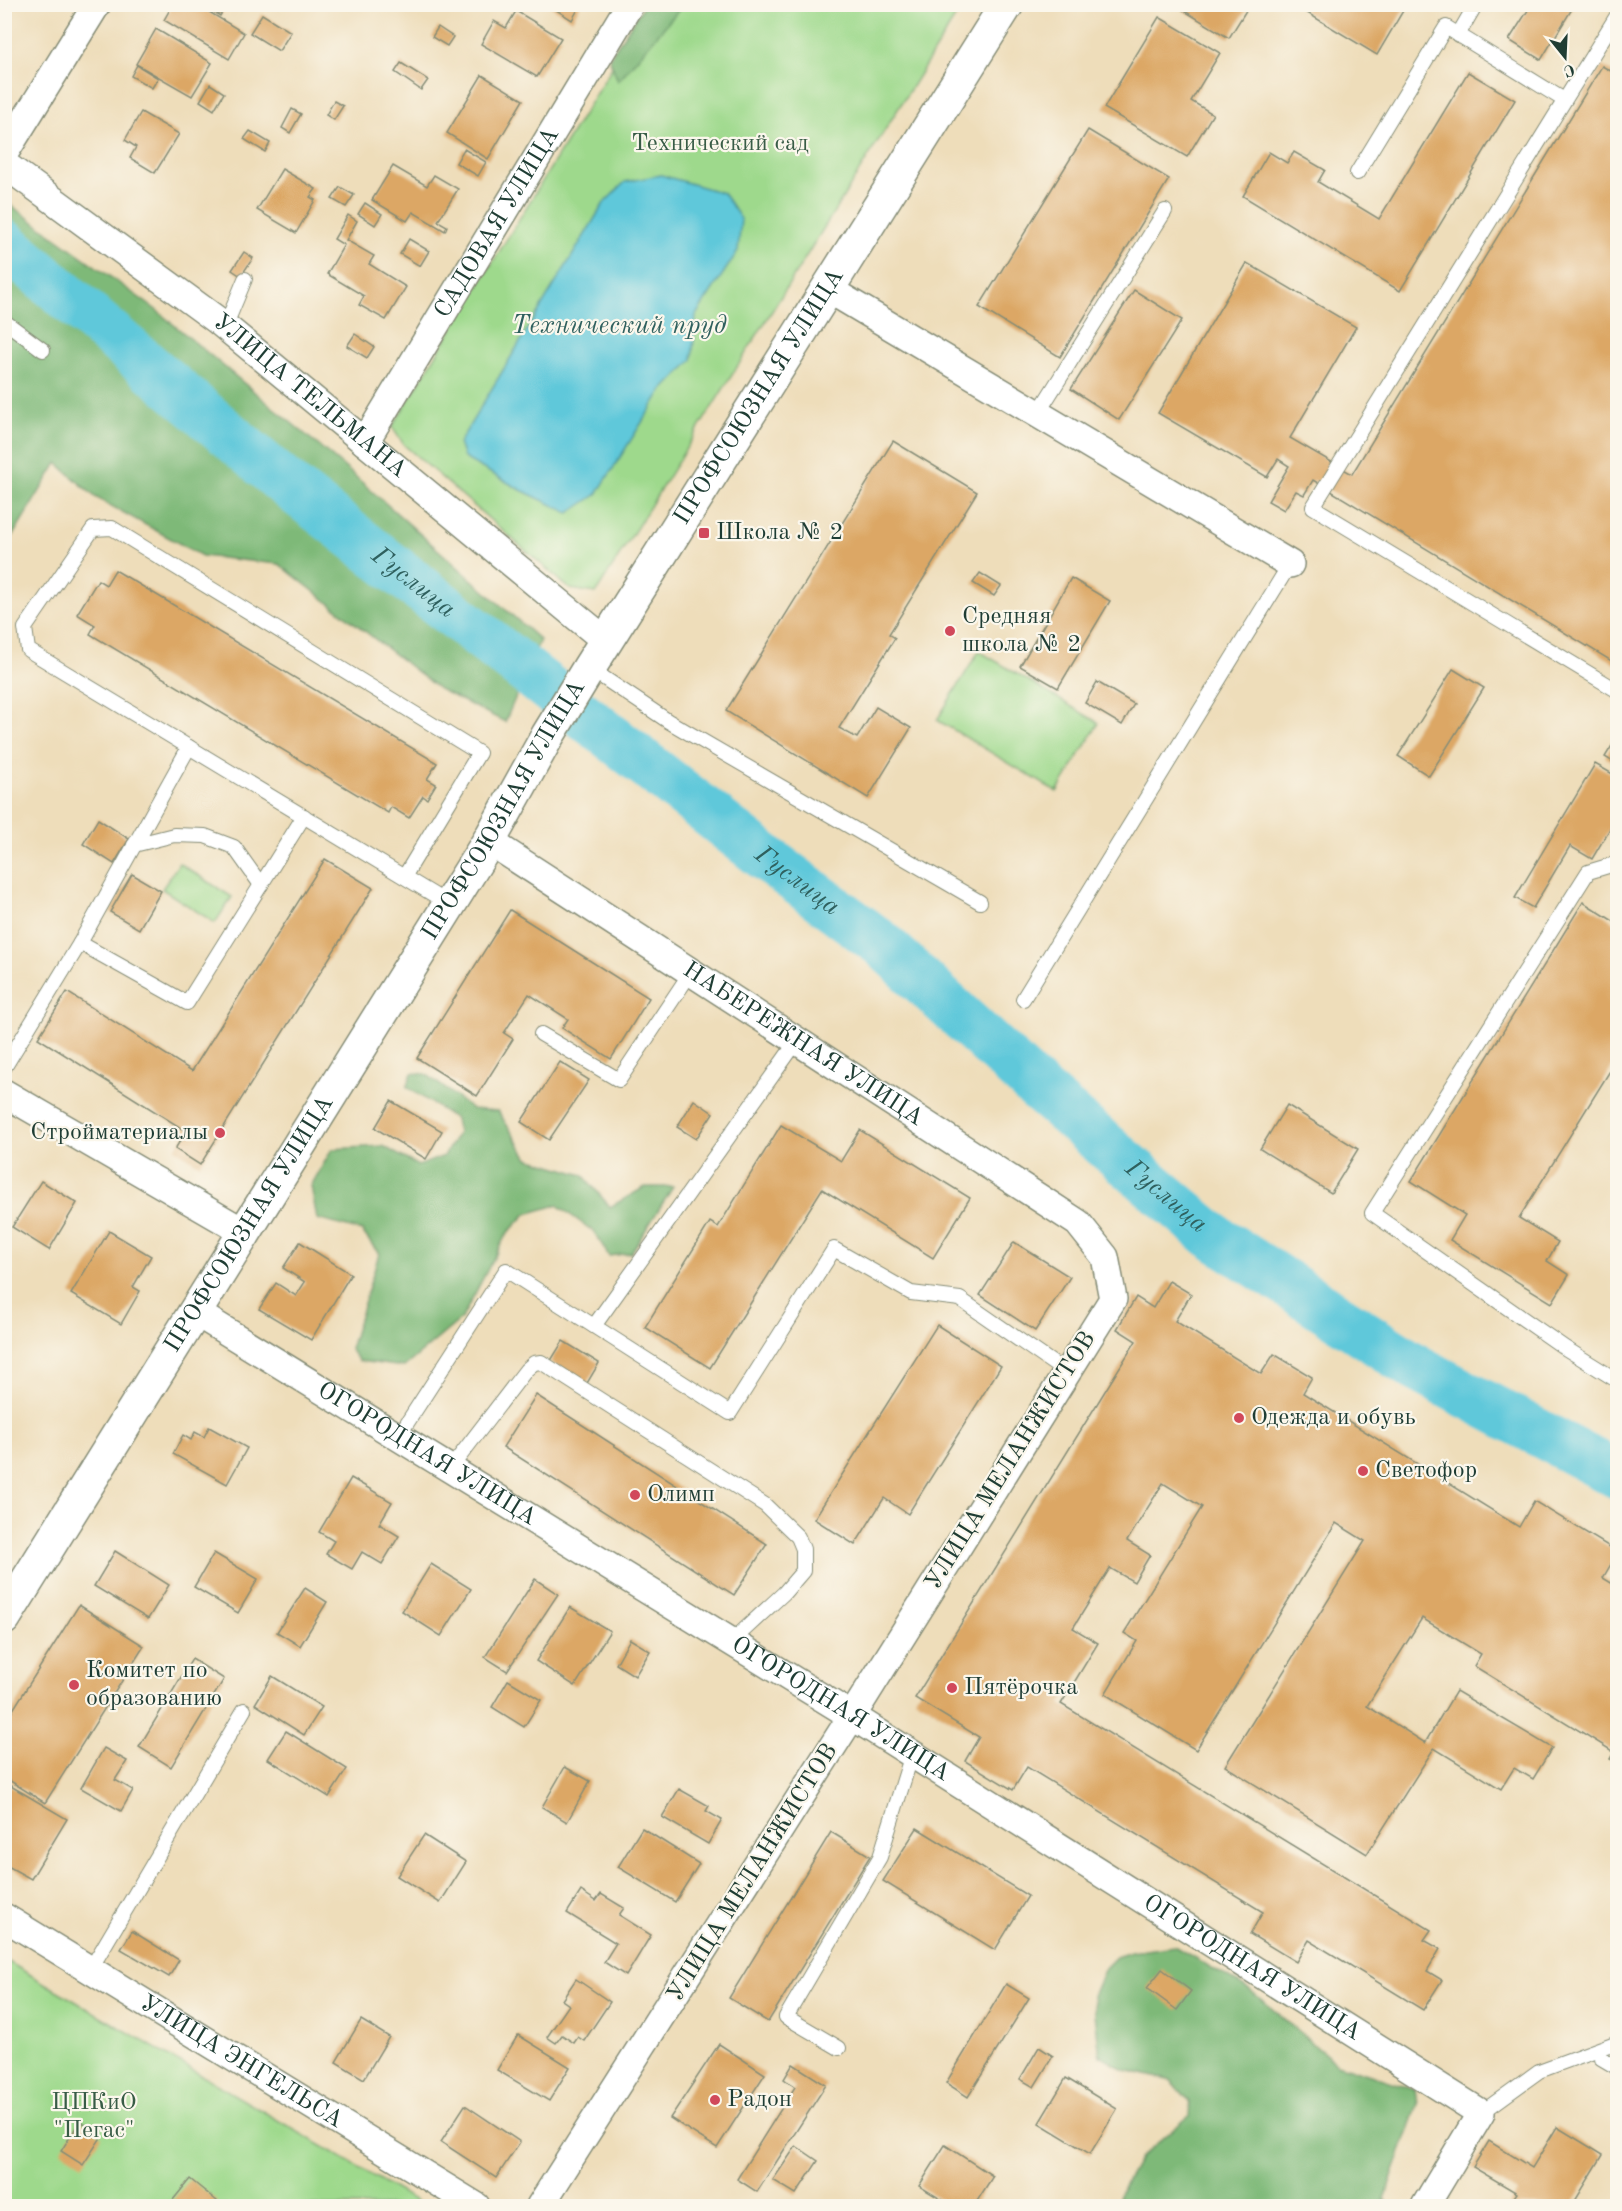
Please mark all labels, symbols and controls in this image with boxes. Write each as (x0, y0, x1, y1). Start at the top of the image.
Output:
north arrow (1535, 27, 1595, 87)
text: С (1562, 60, 1577, 79)
street label: САДОВАЯ УЛИЦА (431, 124, 564, 322)
park label: Технический сад (631, 132, 809, 156)
street label: ПРОФСОЮЗНАЯ УЛИЦА (670, 265, 849, 529)
street label: УЛИЦА ТЕЛЬМАНА (208, 310, 411, 483)
water label: Технический пруд (511, 313, 727, 339)
place label: Школа № 2 (716, 521, 843, 545)
marker: Школа № 2 (697, 526, 711, 540)
water label: Гуслица (366, 542, 460, 623)
place label: Средняя школа № 2 (962, 605, 1081, 657)
marker: Средняя школа № 2 (943, 624, 957, 638)
street label: ПРОФСОЮЗНАЯ УЛИЦА (418, 676, 590, 945)
water label: Гуслица (749, 841, 844, 921)
street label: НАБЕРЕЖНАЯ УЛИЦА (678, 958, 927, 1131)
street label: ПРОФСОЮЗНАЯ УЛИЦА (161, 1092, 339, 1357)
place label: Стройматериалы (30, 1121, 208, 1145)
marker: Стройматериалы (213, 1126, 227, 1140)
water label: Гуслица (1119, 1154, 1212, 1238)
street label: УЛИЦА МЕЛАНЖИСТОВ (921, 1328, 1101, 1594)
street label: ОГОРОДНАЯ УЛИЦА (313, 1378, 540, 1531)
place label: Одежда и обувь (1251, 1406, 1416, 1430)
marker: Одежда и обувь (1232, 1411, 1246, 1425)
place label: Светофор (1375, 1459, 1477, 1483)
marker: Светофор (1356, 1464, 1370, 1478)
place label: Олимп (647, 1483, 715, 1507)
marker: Олимп (628, 1488, 642, 1502)
street label: ОГОРОДНАЯ УЛИЦА (727, 1633, 954, 1786)
place label: Комитет по образованию (86, 1659, 222, 1711)
place label: Пятёрочка (964, 1676, 1078, 1700)
marker: Комитет по образованию (67, 1678, 81, 1692)
marker: Пятёрочка (945, 1681, 959, 1695)
street label: УЛИЦА МЕЛАНЖИСТОВ (663, 1740, 843, 2006)
street label: ОГОРОДНАЯ УЛИЦА (1139, 1891, 1365, 2046)
street label: УЛИЦА ЭНГЕЛЬСА (135, 1991, 347, 2133)
place label: Радон (727, 2088, 792, 2112)
park label: ЦПКиО "Пегас" (51, 2091, 137, 2143)
marker: Радон (708, 2093, 722, 2107)

